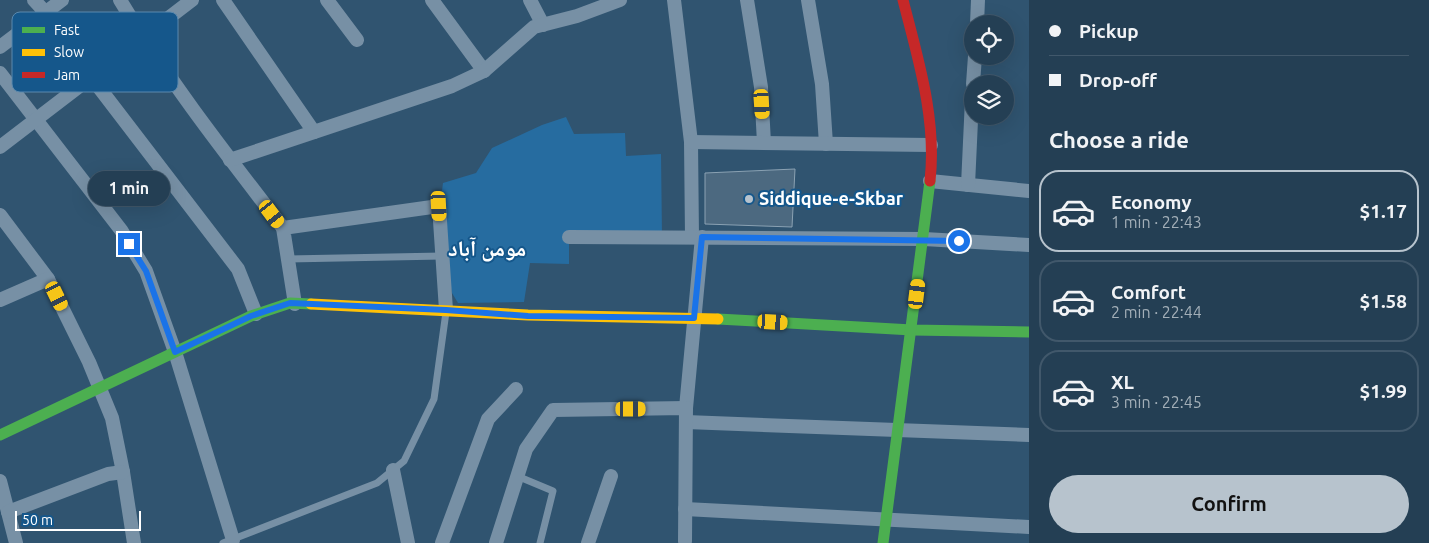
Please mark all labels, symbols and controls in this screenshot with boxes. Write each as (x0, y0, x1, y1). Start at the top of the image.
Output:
legend (12, 12, 178, 92)
map controls (964, 15, 1014, 125)
button: locate (964, 15, 1014, 65)
text: Pickup (1079, 20, 1139, 42)
text: Fast (54, 22, 80, 38)
text: Slow (54, 44, 84, 60)
text: Jam (54, 67, 80, 83)
text: Drop-off (1079, 69, 1157, 91)
button: layers (964, 75, 1014, 125)
car (753, 89, 770, 119)
text: Choose a ride (1049, 127, 1189, 152)
callout: 1 min (88, 172, 170, 206)
text: 1 min (109, 179, 149, 197)
place label: Siddique-e-Skbar (759, 188, 904, 208)
icon: car (1051, 189, 1096, 234)
car (430, 191, 447, 221)
text: Economy (1111, 191, 1192, 213)
marker: Siddique-e-Skbar (743, 193, 755, 205)
car (256, 198, 287, 230)
text: $1.17 (1359, 200, 1407, 222)
text: 1 min · 22:43 (1111, 213, 1202, 231)
route start (948, 230, 970, 252)
route end (118, 233, 140, 255)
district label: مومن آباد (448, 235, 526, 262)
car (907, 278, 926, 310)
car (43, 279, 70, 313)
icon: car (1051, 279, 1096, 324)
text: Comfort (1111, 281, 1186, 303)
text: $1.58 (1359, 290, 1407, 312)
text: 2 min · 22:44 (1111, 303, 1202, 321)
car (757, 314, 788, 330)
icon: car (1051, 369, 1096, 414)
text: XL (1111, 371, 1134, 393)
text: $1.99 (1359, 380, 1407, 402)
text: 3 min · 22:45 (1111, 393, 1202, 411)
car (616, 402, 646, 417)
button: Confirm (1049, 475, 1409, 533)
scale bar (15, 508, 141, 531)
text: 50 m (22, 512, 53, 528)

